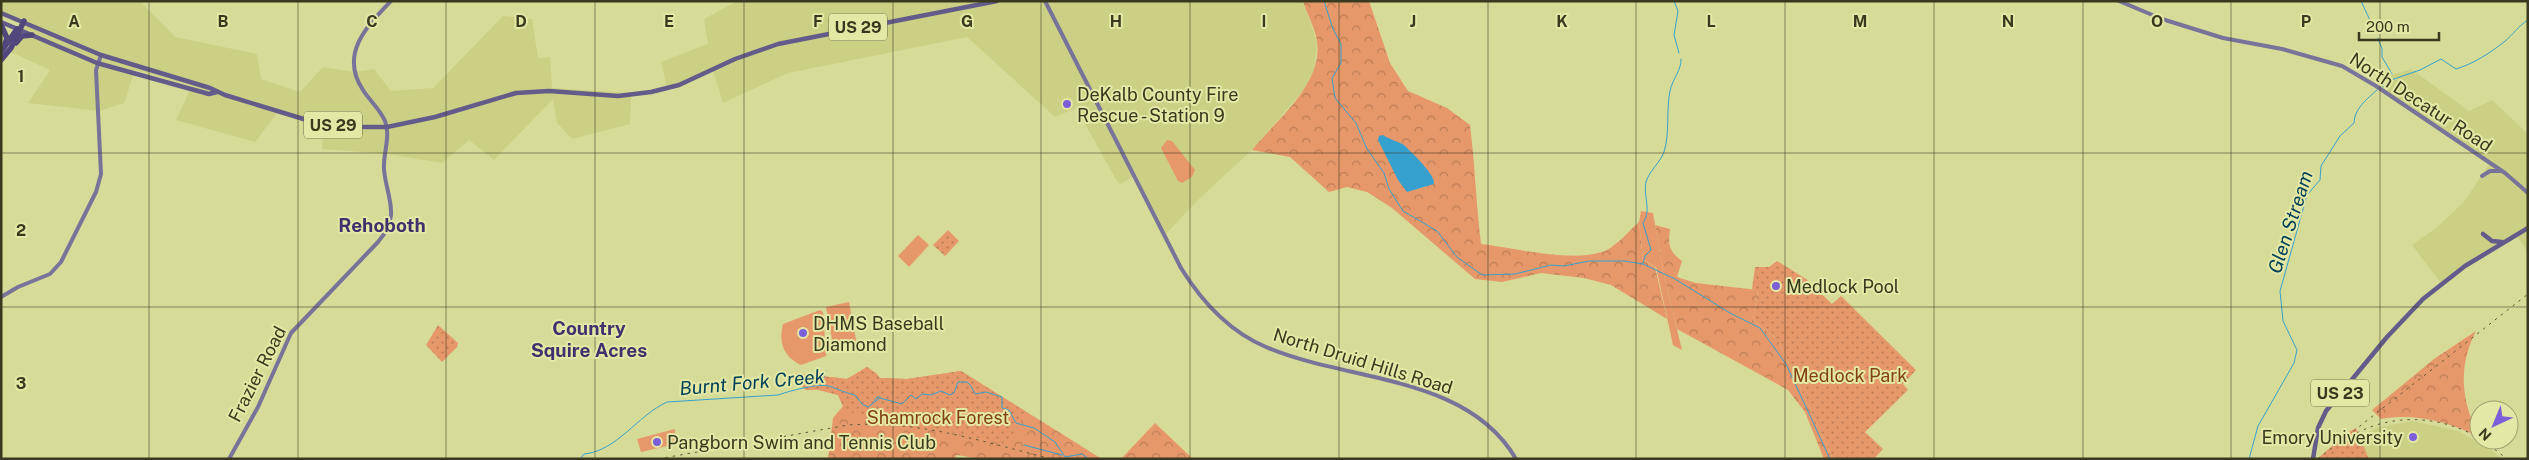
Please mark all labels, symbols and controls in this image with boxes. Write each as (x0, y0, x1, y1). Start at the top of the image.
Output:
scale bar (2359, 10, 2439, 42)
text: A (68, 12, 80, 31)
text: B (218, 12, 229, 31)
text: C (366, 12, 378, 31)
text: D (515, 12, 527, 31)
text: E (664, 12, 674, 31)
text: F (813, 12, 823, 31)
text: G (961, 12, 973, 31)
text: H (1110, 12, 1122, 31)
text: I (1262, 12, 1266, 31)
text: J (1410, 12, 1416, 31)
text: K (1556, 12, 1568, 31)
text: L (1706, 12, 1716, 31)
text: M (1853, 12, 1867, 31)
text: N (2002, 12, 2014, 31)
text: O (2151, 12, 2163, 31)
text: P (2301, 12, 2311, 31)
road number: US 29 (829, 14, 887, 41)
text: 200 m (2366, 18, 2410, 35)
street label: North Decatur Road (2346, 48, 2496, 156)
text: 1 (18, 67, 24, 86)
place label: DeKalb County Fire Rescue - Station 9 (1077, 84, 1238, 126)
marker: DeKalb County Fire Rescue - Station 9 (1061, 98, 1073, 110)
road number: US 29 (304, 112, 362, 138)
water label: Glen Stream (2263, 168, 2317, 276)
district label: Rehoboth (338, 214, 426, 236)
text: 2 (16, 221, 26, 240)
place label: Medlock Pool (1786, 276, 1899, 297)
marker: Medlock Pool (1770, 280, 1782, 292)
place label: DHMS Baseball Diamond (813, 313, 944, 355)
district label: Country Squire Acres (531, 317, 647, 361)
street label: Frazier Road (224, 323, 290, 425)
street label: North Druid Hills Road (1271, 324, 1455, 398)
marker: DHMS Baseball Diamond (797, 327, 809, 339)
water label: Burnt Fork Creek (678, 365, 826, 399)
park label: Medlock Park (1793, 365, 1907, 386)
text: 3 (16, 374, 26, 393)
road number: US 23 (2311, 379, 2369, 406)
north arrow (2469, 400, 2519, 450)
park label: Shamrock Forest (867, 407, 1009, 428)
text: N (2475, 425, 2494, 444)
place label: Emory University (2261, 427, 2403, 448)
marker: Emory University (2407, 431, 2419, 443)
place label: Pangborn Swim and Tennis Club (667, 432, 936, 453)
marker: Pangborn Swim and Tennis Club (651, 436, 663, 448)

